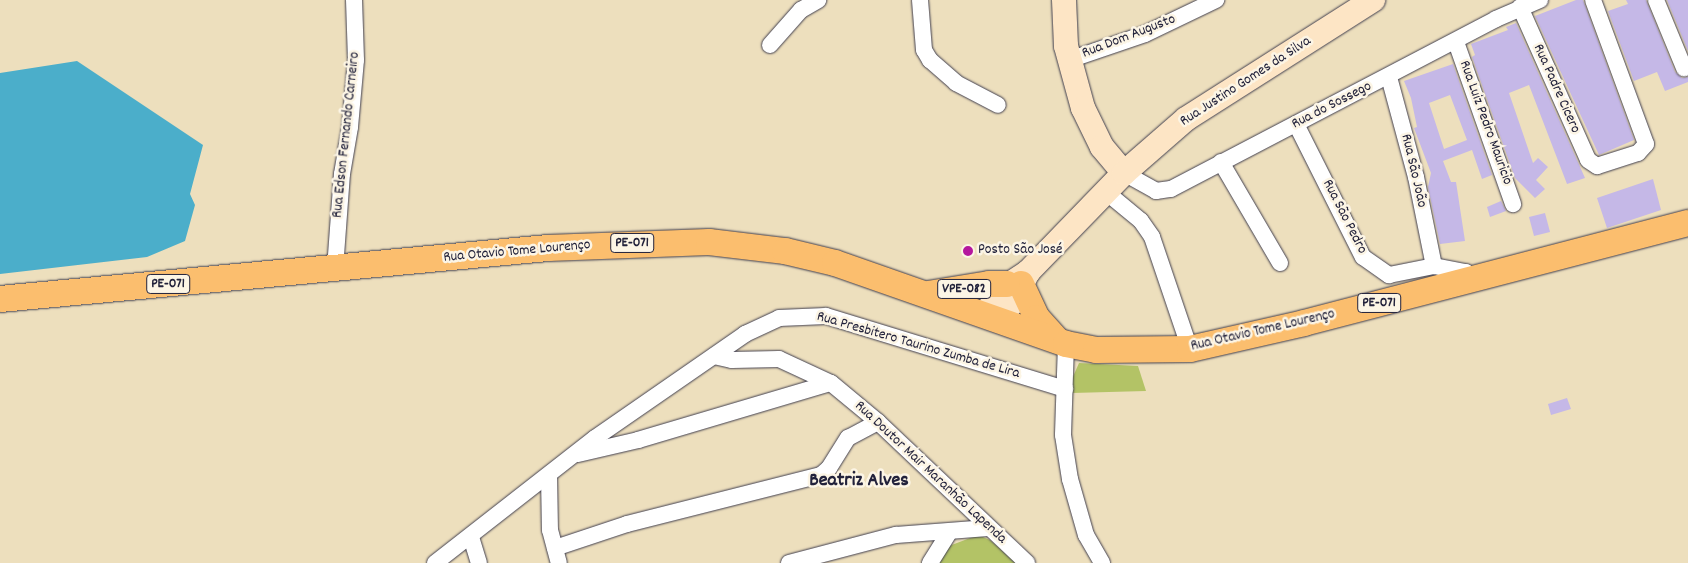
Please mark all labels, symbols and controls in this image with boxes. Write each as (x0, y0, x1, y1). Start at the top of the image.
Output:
street label: Rua Dom Augusto (1080, 11, 1178, 63)
street label: Rua Justino Gomes da Silva (1177, 33, 1315, 131)
street label: Rua Padre Cicero (1528, 42, 1584, 136)
street label: Rua Edson Fernando Carneiro (329, 51, 365, 219)
street label: Rua Luiz Pedro Mauricio (1454, 58, 1516, 188)
street label: Rua do Sossego (1289, 78, 1375, 134)
street label: Rua São João (1396, 133, 1430, 209)
street label: Rua São Pedro (1318, 177, 1370, 257)
road number: PE-071 (610, 232, 654, 254)
street label: Rua Otavio Tome Lourenço (443, 237, 591, 267)
place label: Posto São José (978, 242, 1063, 260)
marker: Posto São José (962, 245, 974, 257)
road number: PE-071 (146, 272, 190, 296)
road number: VPE-082 (936, 278, 992, 300)
road number: PE-071 (1356, 292, 1402, 314)
street label: Rua Otavio Tome Lourenço (1189, 306, 1337, 356)
street label: Rua Presbitero Taurino Zumba de Lira (814, 308, 1022, 384)
street label: Rua Doutor Mair Maranhão Lapenda (850, 398, 1010, 548)
district label: Beatriz Alves (809, 469, 909, 493)

